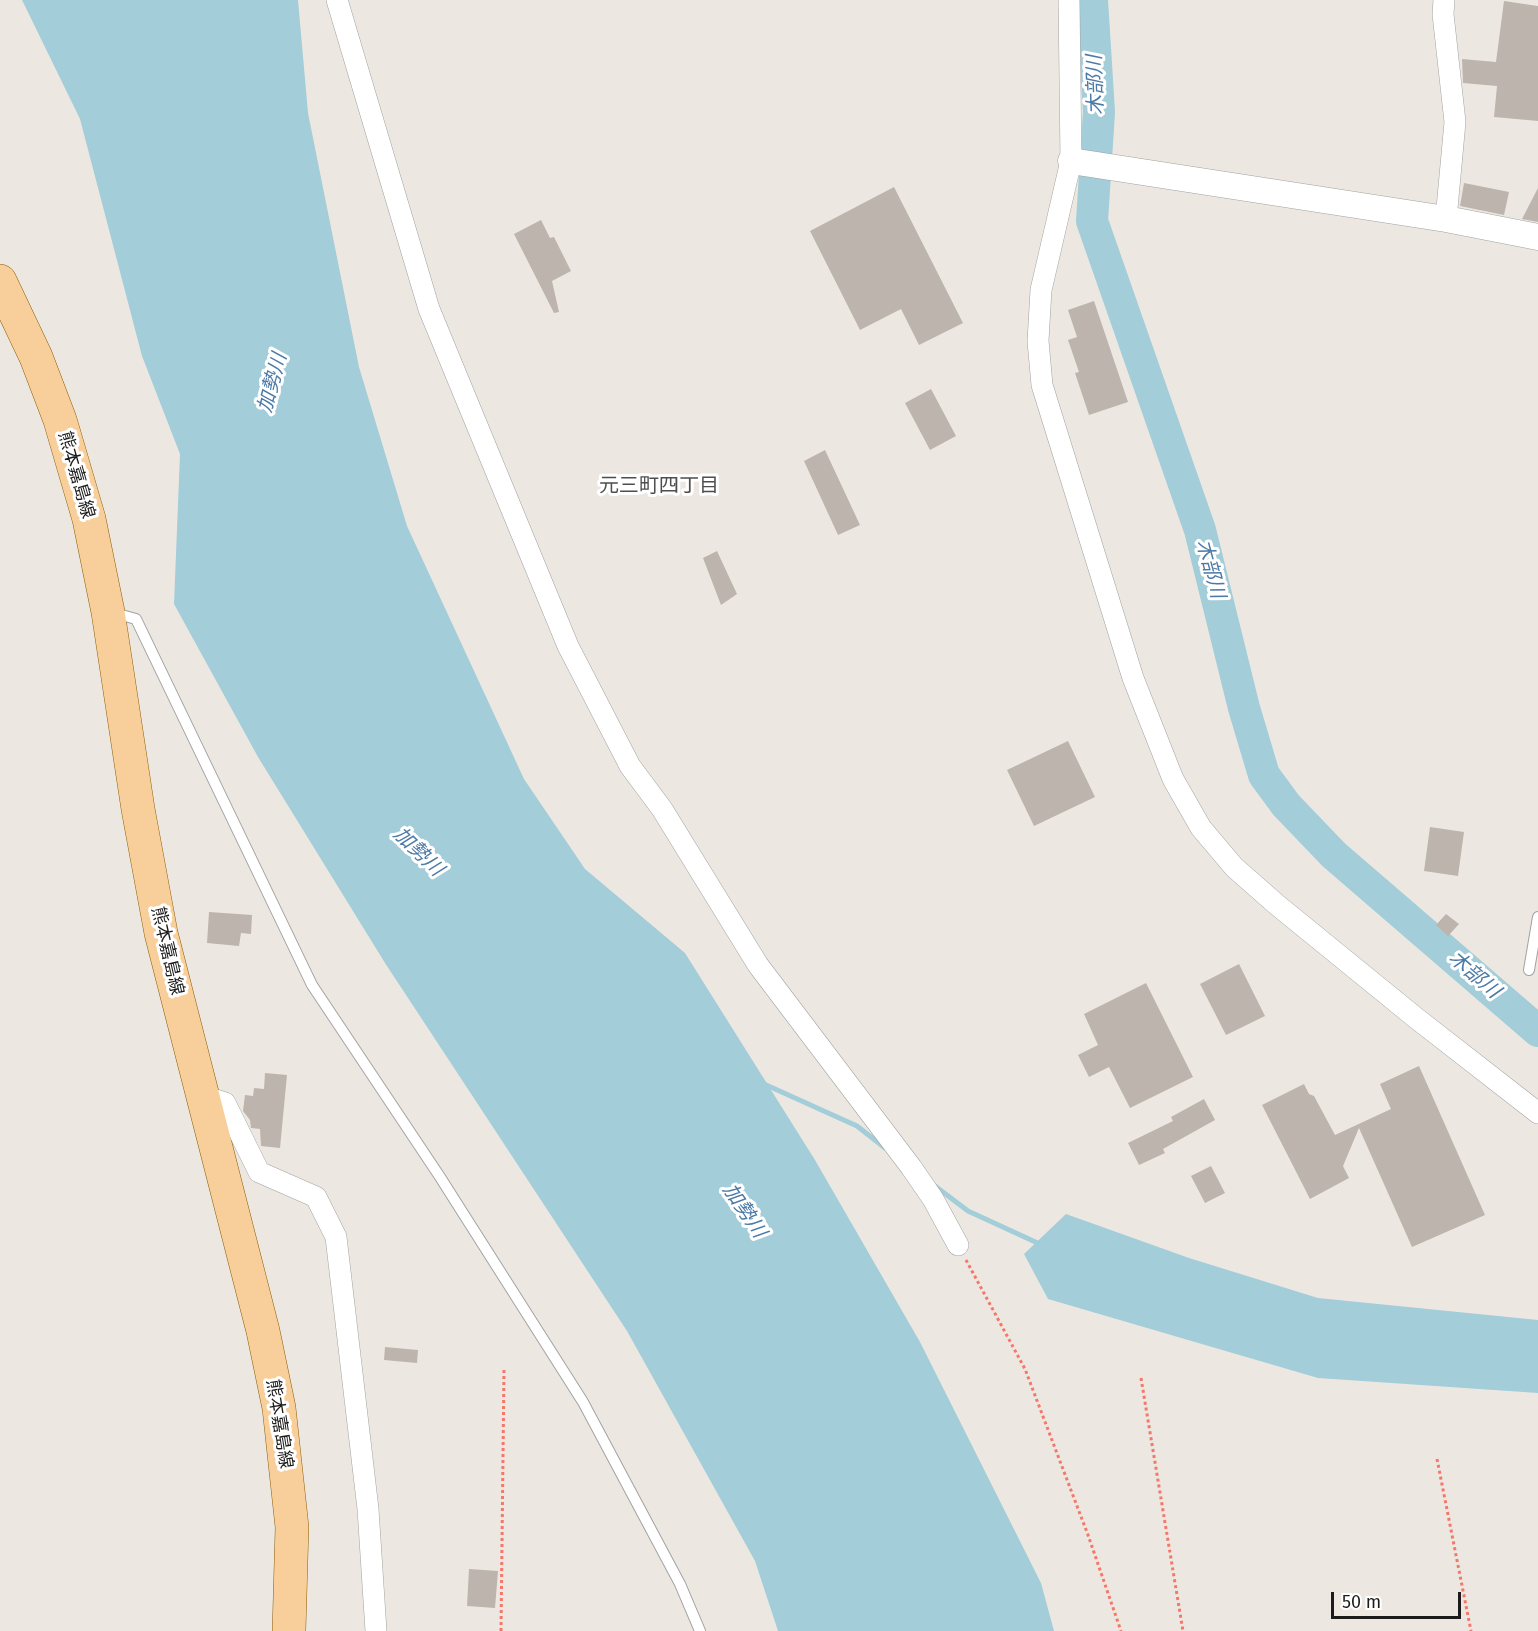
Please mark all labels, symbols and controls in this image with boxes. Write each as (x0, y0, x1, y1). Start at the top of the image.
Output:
water label: 木部川 (1083, 55, 1109, 115)
water label: 加勢川 (254, 351, 292, 415)
street label: 熊本嘉島線 (53, 429, 99, 521)
district label: 元三町四丁目 (599, 474, 719, 498)
water label: 木部川 (1191, 537, 1229, 601)
water label: 加勢川 (388, 823, 448, 881)
street label: 熊本嘉島線 (146, 905, 188, 997)
water label: 木部川 (1443, 946, 1505, 1004)
water label: 加勢川 (717, 1179, 771, 1243)
street label: 熊本嘉島線 (261, 1378, 297, 1470)
scale bar (1334, 1580, 1464, 1618)
text: 50 m (1342, 1591, 1381, 1613)

